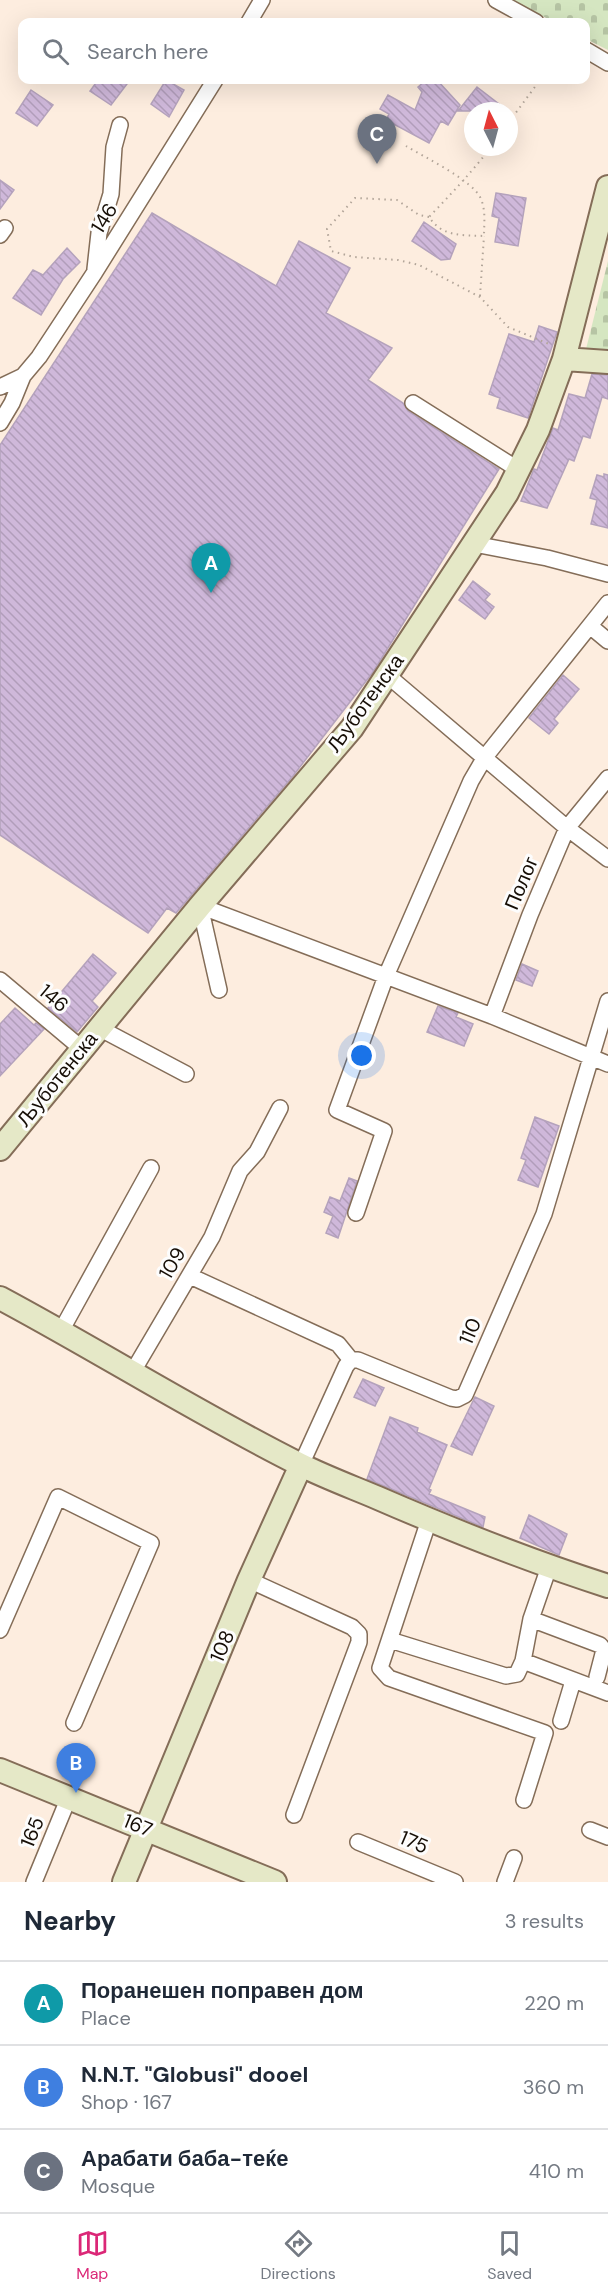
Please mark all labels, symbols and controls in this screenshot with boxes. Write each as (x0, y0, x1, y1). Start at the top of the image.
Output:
search box (18, 18, 590, 84)
icon: search (39, 35, 72, 68)
text: Search here (87, 37, 208, 66)
north arrow (464, 102, 518, 156)
pin: C (358, 114, 397, 164)
street label: 146 (85, 198, 123, 238)
pin: A (192, 544, 230, 593)
street label: Љуботенска (321, 648, 410, 757)
street label: Полог (498, 852, 544, 914)
street label: 146 (34, 978, 74, 1018)
street label: Љуботенска (11, 1025, 104, 1132)
your location (347, 1041, 376, 1070)
street label: 109 (153, 1242, 191, 1284)
street label: 110 (453, 1314, 487, 1348)
street label: 108 (204, 1626, 240, 1666)
pin: B (56, 1744, 96, 1793)
street label: 167 (120, 1808, 156, 1842)
street label: 165 (14, 1813, 50, 1851)
street label: 175 (396, 1824, 432, 1860)
text: Nearby (24, 1904, 116, 1938)
text: 3 results (505, 1908, 584, 1934)
text: Поранешен поправен дом (81, 1976, 363, 2005)
text: A (36, 1990, 51, 2016)
text: 220 m (524, 1990, 584, 2016)
text: Place (81, 2005, 131, 2031)
text: N.N.T. "Globusi" dooel (81, 2060, 308, 2089)
text: B (37, 2074, 50, 2100)
text: 360 m (523, 2074, 584, 2100)
text: Shop · 167 (81, 2089, 172, 2115)
text: Арабати баба-теќе (81, 2144, 288, 2173)
text: C (36, 2158, 51, 2184)
text: 410 m (529, 2158, 584, 2184)
text: Mosque (81, 2173, 155, 2199)
tab: Map (76, 2227, 109, 2284)
tab: Directions (260, 2227, 336, 2284)
tab: Saved (487, 2227, 532, 2284)

